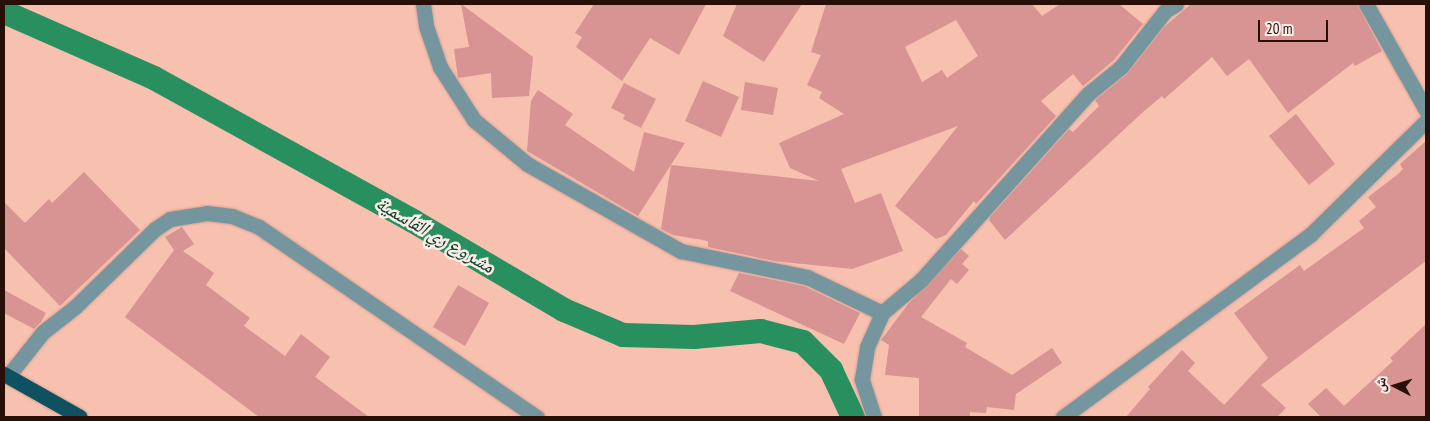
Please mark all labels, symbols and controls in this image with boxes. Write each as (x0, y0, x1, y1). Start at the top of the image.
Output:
scale bar (1260, 10, 1330, 42)
text: 20 m (1266, 19, 1292, 38)
water label: مشروع ري القاسمية (372, 192, 498, 278)
north arrow (1370, 361, 1420, 411)
text: ش (1370, 377, 1390, 393)

